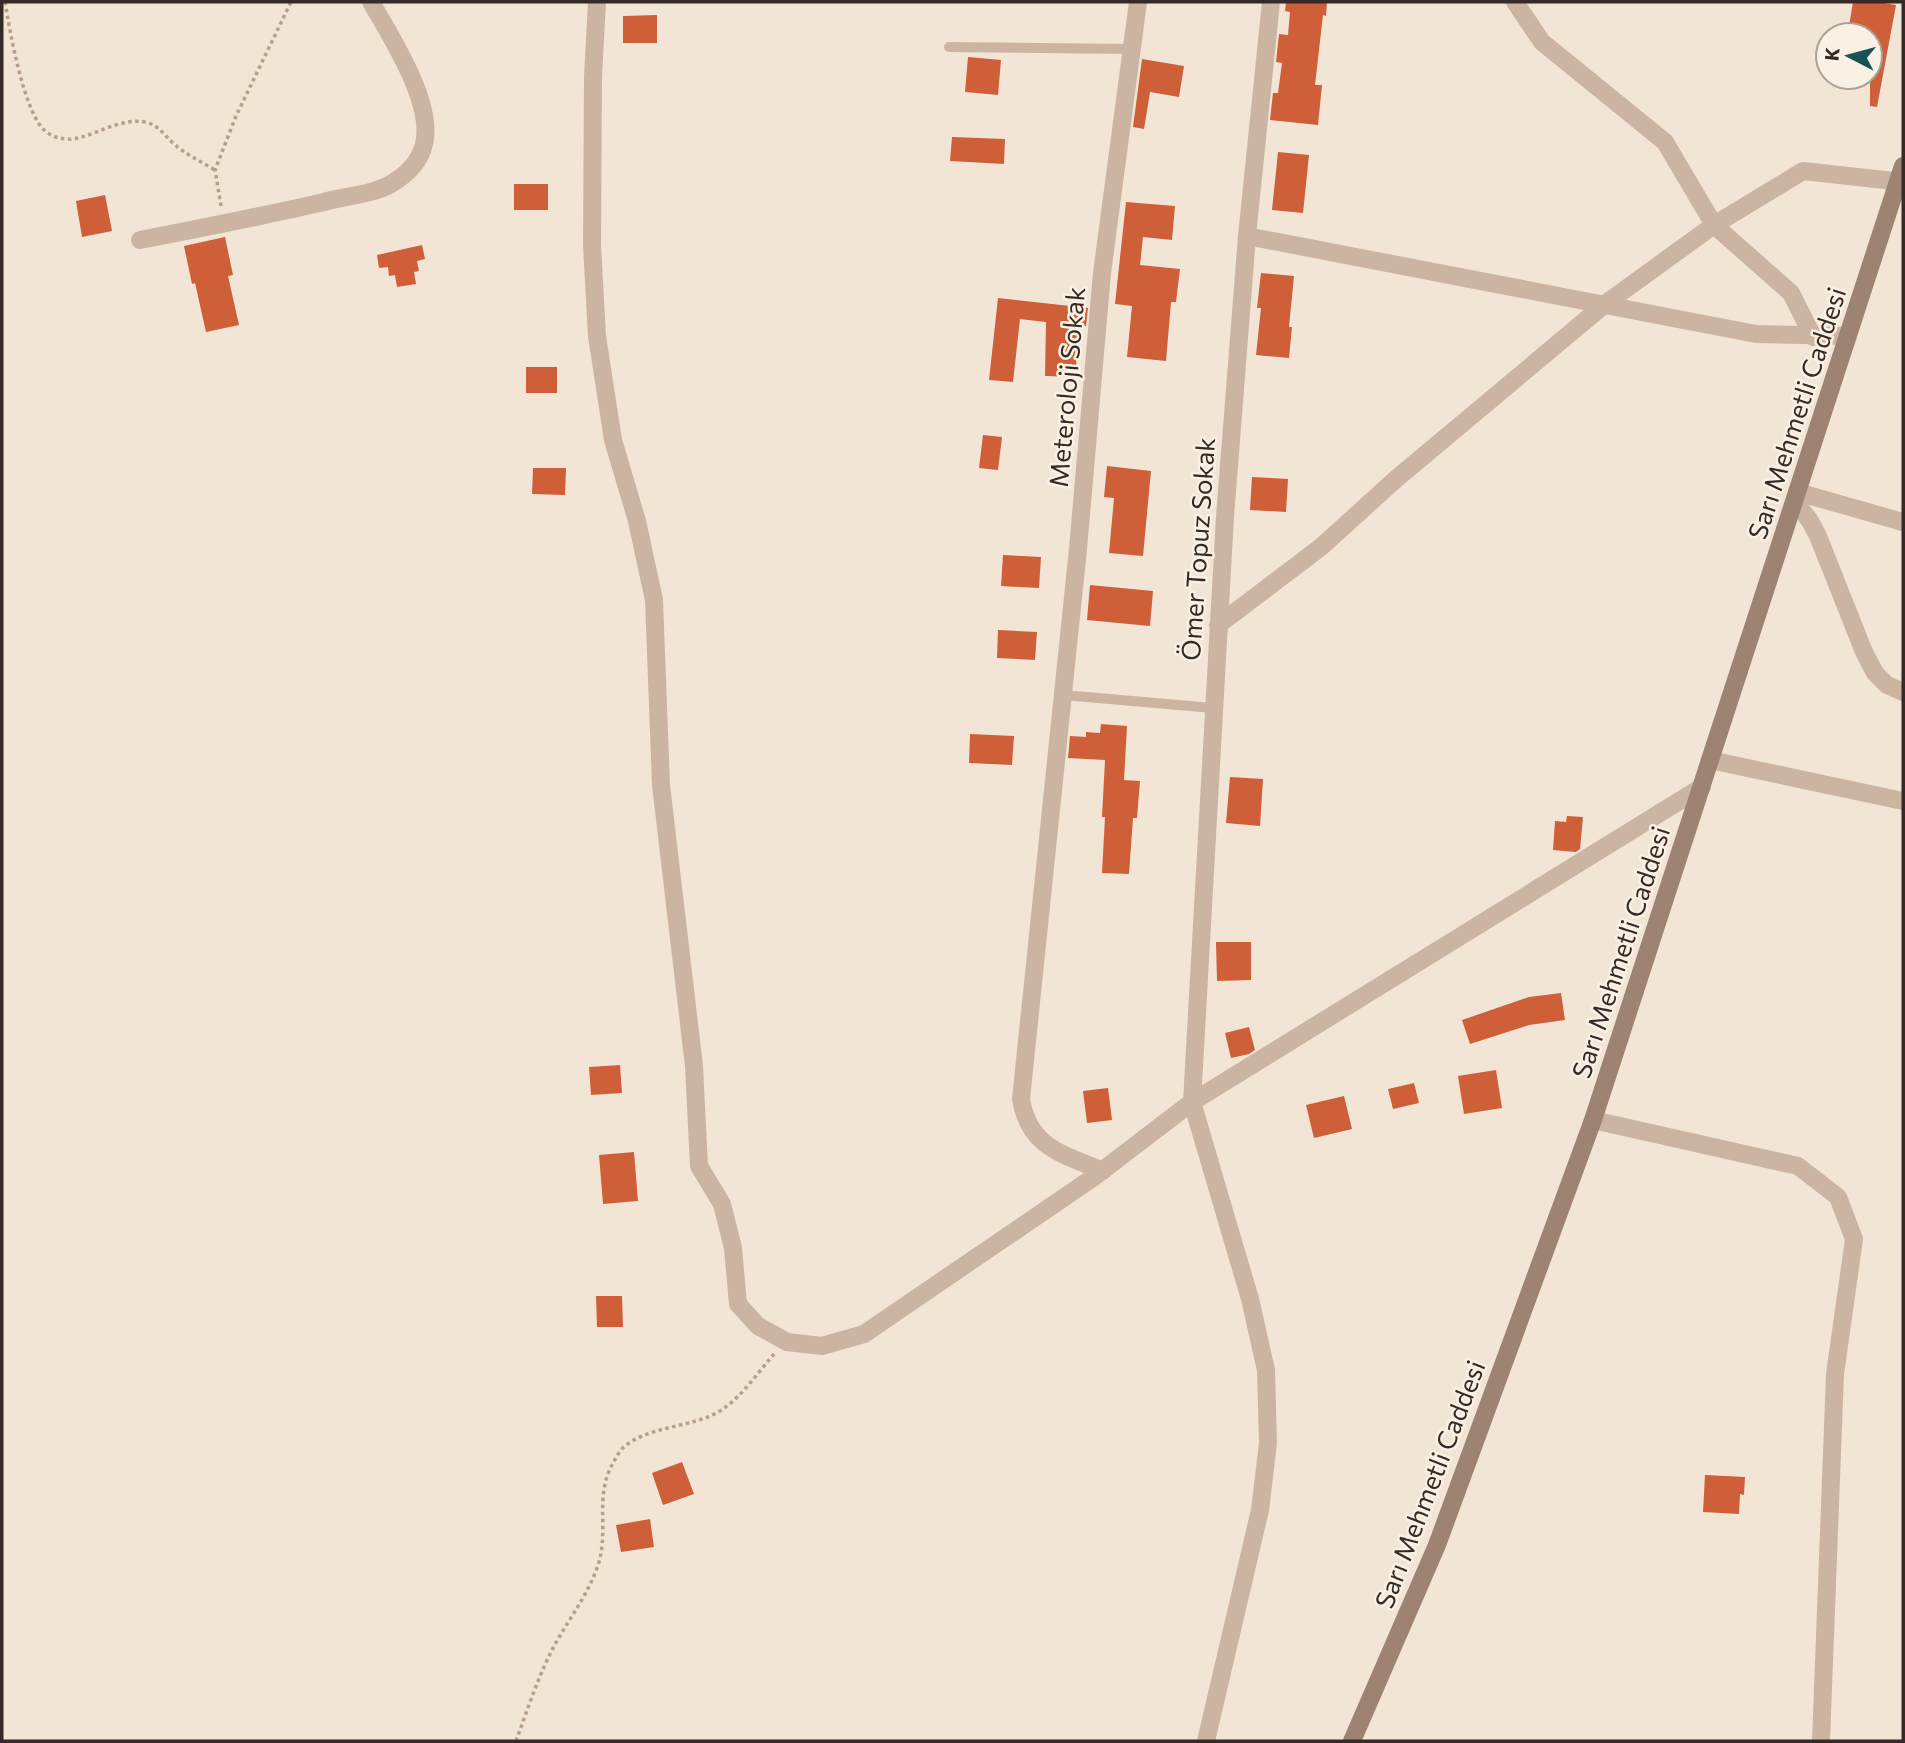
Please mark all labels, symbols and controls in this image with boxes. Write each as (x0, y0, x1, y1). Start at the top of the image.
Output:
north arrow (1814, 21, 1884, 91)
text: K (1819, 46, 1844, 62)
street label: Sarı Mehmetli Caddesi (1741, 283, 1851, 543)
street label: Meteroloji Sokak (1042, 286, 1090, 488)
street label: Ömer Topuz Sokak (1174, 436, 1220, 662)
street label: Sarı Mehmetli Caddesi (1565, 822, 1675, 1082)
street label: Sarı Mehmetli Caddesi (1367, 1356, 1491, 1612)

